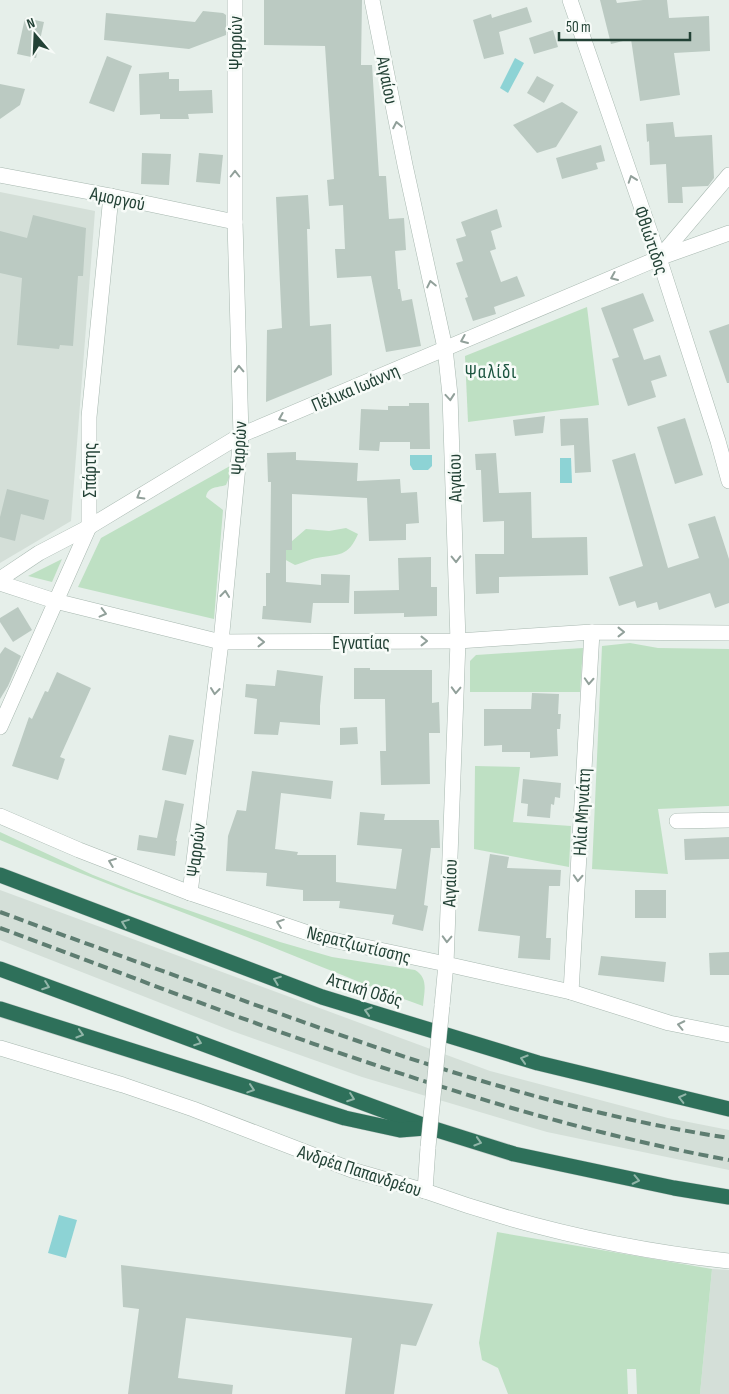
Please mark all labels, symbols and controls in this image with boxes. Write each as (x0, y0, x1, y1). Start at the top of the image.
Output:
north arrow (10, 10, 60, 60)
scale bar (559, 10, 690, 42)
text: N (25, 14, 37, 32)
street label: Ψαρρών (225, 16, 248, 70)
text: 50 m (566, 18, 591, 37)
street label: Αιγαίου (370, 53, 402, 106)
one-way arrow (392, 120, 402, 129)
one-way arrow (230, 169, 240, 177)
one-way arrow (627, 175, 637, 184)
street label: Αμοργού (87, 182, 147, 216)
street label: Φθιώτιδος (628, 203, 673, 278)
one-way arrow (610, 271, 619, 281)
one-way arrow (426, 279, 437, 288)
one-way arrow (460, 334, 469, 345)
street label: Πέλικα Ιωάννη (308, 360, 403, 417)
district label: Ψαλίδι (465, 360, 517, 384)
one-way arrow (234, 365, 244, 372)
one-way arrow (444, 393, 455, 401)
one-way arrow (278, 411, 287, 422)
street label: Ψαρρών (227, 420, 252, 476)
street label: Σπάρτης (79, 443, 102, 497)
street label: Αιγαίου (444, 454, 467, 503)
one-way arrow (137, 490, 146, 500)
one-way arrow (450, 555, 461, 563)
one-way arrow (219, 590, 230, 598)
one-way arrow (98, 607, 106, 617)
one-way arrow (618, 627, 625, 637)
street label: Εγνατίας (332, 632, 390, 655)
one-way arrow (420, 636, 428, 646)
one-way arrow (258, 637, 266, 647)
one-way arrow (583, 677, 594, 685)
one-way arrow (451, 686, 461, 694)
one-way arrow (210, 687, 221, 695)
street label: Ηλία Μηνιάτη (569, 768, 596, 857)
street label: Ψαρρών (182, 822, 211, 878)
one-way arrow (108, 858, 117, 869)
street label: Αιγαίου (438, 859, 463, 909)
one-way arrow (572, 875, 583, 883)
one-way arrow (121, 918, 130, 929)
one-way arrow (276, 919, 285, 929)
street label: Νερατζιωτίσσης (304, 921, 413, 969)
one-way arrow (442, 936, 452, 944)
street label: Αττική Οδός (323, 968, 405, 1013)
one-way arrow (273, 976, 282, 986)
one-way arrow (41, 980, 50, 990)
one-way arrow (365, 1007, 373, 1017)
one-way arrow (677, 1020, 686, 1031)
one-way arrow (75, 1028, 84, 1038)
one-way arrow (193, 1036, 202, 1046)
one-way arrow (520, 1054, 529, 1064)
one-way arrow (247, 1083, 255, 1093)
one-way arrow (346, 1092, 354, 1102)
one-way arrow (677, 1093, 686, 1104)
one-way arrow (473, 1137, 482, 1147)
street label: Ανδρέα Παπανδρέου (294, 1140, 425, 1202)
one-way arrow (632, 1174, 640, 1185)

